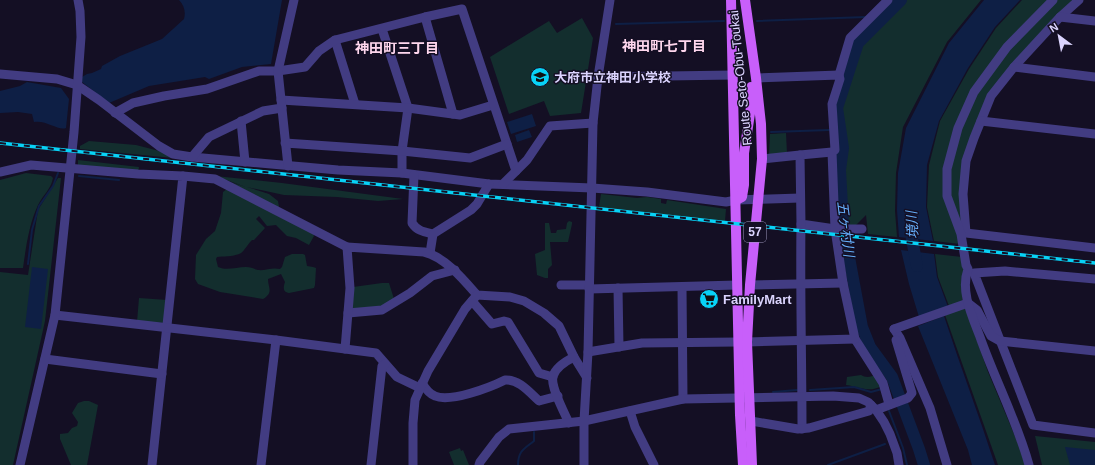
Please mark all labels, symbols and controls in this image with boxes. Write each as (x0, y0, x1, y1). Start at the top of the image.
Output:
street label: Route Seto-Obu-Toukai (726, 10, 755, 146)
north arrow (1039, 16, 1079, 56)
text: N (1047, 20, 1060, 35)
district label: 神田町七丁目 (622, 38, 706, 54)
district label: 神田町三丁目 (355, 40, 439, 56)
school or university icon: 大府市立神田小学校 (529, 66, 551, 88)
place label: 大府市立神田小学校 (554, 70, 671, 85)
water label: 五ヶ村川 (835, 200, 858, 260)
water label: 境川 (903, 209, 921, 239)
road number: 57 (744, 222, 766, 242)
supermarket icon: FamilyMart (698, 288, 720, 310)
place label: FamilyMart (723, 292, 792, 307)

